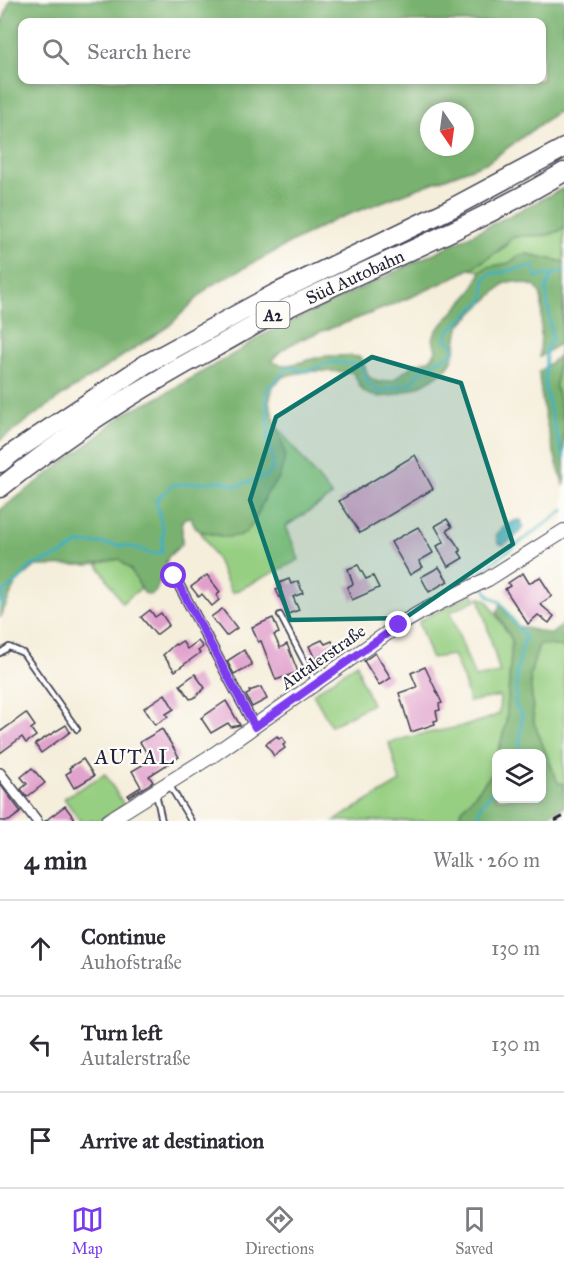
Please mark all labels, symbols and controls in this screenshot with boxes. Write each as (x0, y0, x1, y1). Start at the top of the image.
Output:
search box (18, 18, 546, 84)
icon: search (39, 35, 72, 68)
text: Search here (87, 38, 191, 65)
north arrow (420, 102, 474, 156)
street label: Süd Autobahn (302, 245, 408, 309)
road number: A2 (256, 302, 290, 328)
route start (160, 562, 186, 588)
route end (385, 611, 411, 637)
street label: Autalerstraße (275, 620, 370, 695)
district label: AUTAL (93, 744, 176, 770)
map controls (492, 749, 546, 803)
button: layers (492, 749, 546, 803)
text: 4 min (24, 844, 87, 876)
text: Walk · 260 m (433, 848, 540, 872)
text: Continue (81, 923, 166, 950)
icon: ahead (24, 932, 57, 965)
text: 130 m (491, 936, 540, 960)
text: Auhofstraße (81, 950, 182, 974)
text: Turn left (81, 1019, 163, 1046)
icon: left (24, 1028, 57, 1061)
text: 130 m (491, 1032, 540, 1056)
text: Autalerstraße (81, 1046, 191, 1070)
icon: arrive (24, 1124, 57, 1157)
text: Arrive at destination (81, 1127, 264, 1154)
tab: Map (71, 1203, 104, 1258)
tab: Directions (245, 1203, 314, 1258)
tab: Saved (455, 1203, 493, 1258)

